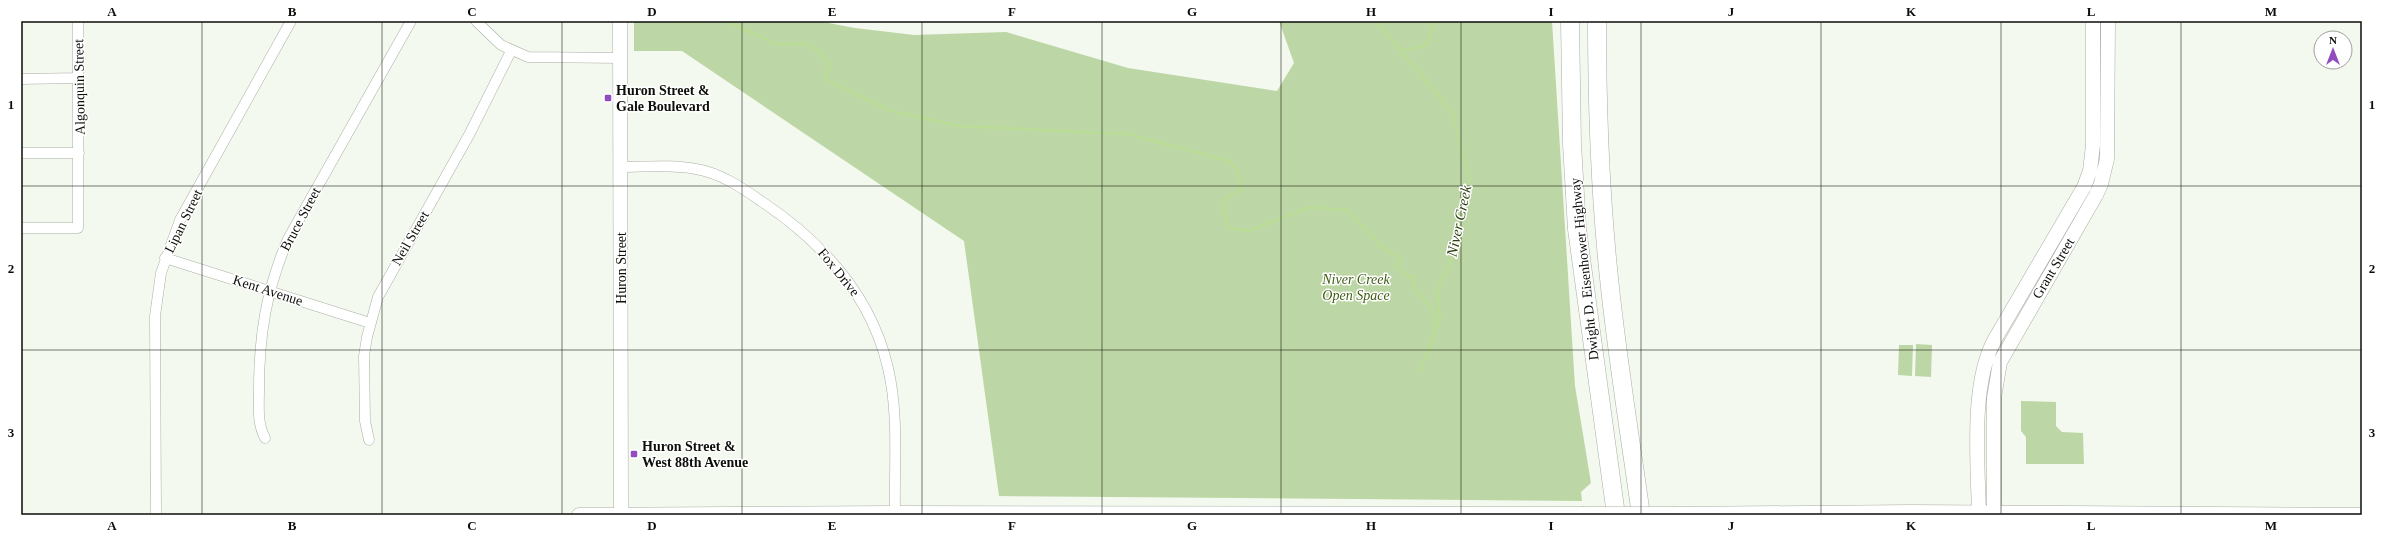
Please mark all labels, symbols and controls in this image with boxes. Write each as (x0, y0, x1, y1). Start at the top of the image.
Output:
text: A (107, 4, 117, 19)
text: B (288, 4, 297, 19)
text: C (467, 4, 477, 19)
text: D (647, 4, 657, 19)
text: E (828, 4, 836, 19)
text: F (1008, 4, 1016, 19)
text: G (1187, 4, 1197, 19)
text: H (1366, 4, 1376, 19)
text: I (1548, 4, 1554, 19)
text: J (1728, 4, 1735, 19)
text: K (1906, 4, 1917, 19)
text: L (2087, 4, 2096, 19)
text: M (2265, 4, 2277, 19)
north arrow (2313, 30, 2353, 70)
text: N (2329, 34, 2337, 46)
street label: Algonquin Street (71, 39, 88, 135)
place label: Huron Street & Gale Boulevard (616, 83, 710, 114)
marker: Huron Street & Gale Boulevard (603, 93, 613, 103)
text: 1 (8, 97, 14, 112)
text: 1 (2369, 97, 2375, 112)
street label: Dwight D. Eisenhower Highway (1567, 177, 1602, 361)
water label: Niver Creek (1443, 184, 1474, 259)
street label: Bruce Street (277, 185, 323, 253)
street label: Lipan Street (162, 187, 205, 255)
street label: Neil Street (389, 208, 432, 268)
street label: Huron Street (614, 232, 629, 304)
street label: Grant Street (2029, 235, 2077, 301)
street label: Fox Drive (815, 245, 862, 299)
text: 2 (8, 261, 14, 276)
text: 2 (2369, 261, 2375, 276)
street label: Kent Avenue (231, 272, 305, 309)
park label: Niver Creek Open Space (1321, 272, 1391, 303)
text: 3 (8, 425, 15, 440)
text: 3 (2369, 425, 2376, 440)
place label: Huron Street & West 88th Avenue (642, 439, 748, 470)
marker: Huron Street & West 88th Avenue (629, 449, 639, 459)
text: A (107, 518, 117, 533)
text: B (288, 518, 297, 533)
text: C (467, 518, 477, 533)
text: D (647, 518, 657, 533)
text: E (828, 518, 836, 533)
text: F (1008, 518, 1016, 533)
text: G (1187, 518, 1197, 533)
text: H (1366, 518, 1376, 533)
text: I (1548, 518, 1554, 533)
text: J (1728, 518, 1735, 533)
text: K (1906, 518, 1917, 533)
text: L (2087, 518, 2096, 533)
text: M (2265, 518, 2277, 533)

